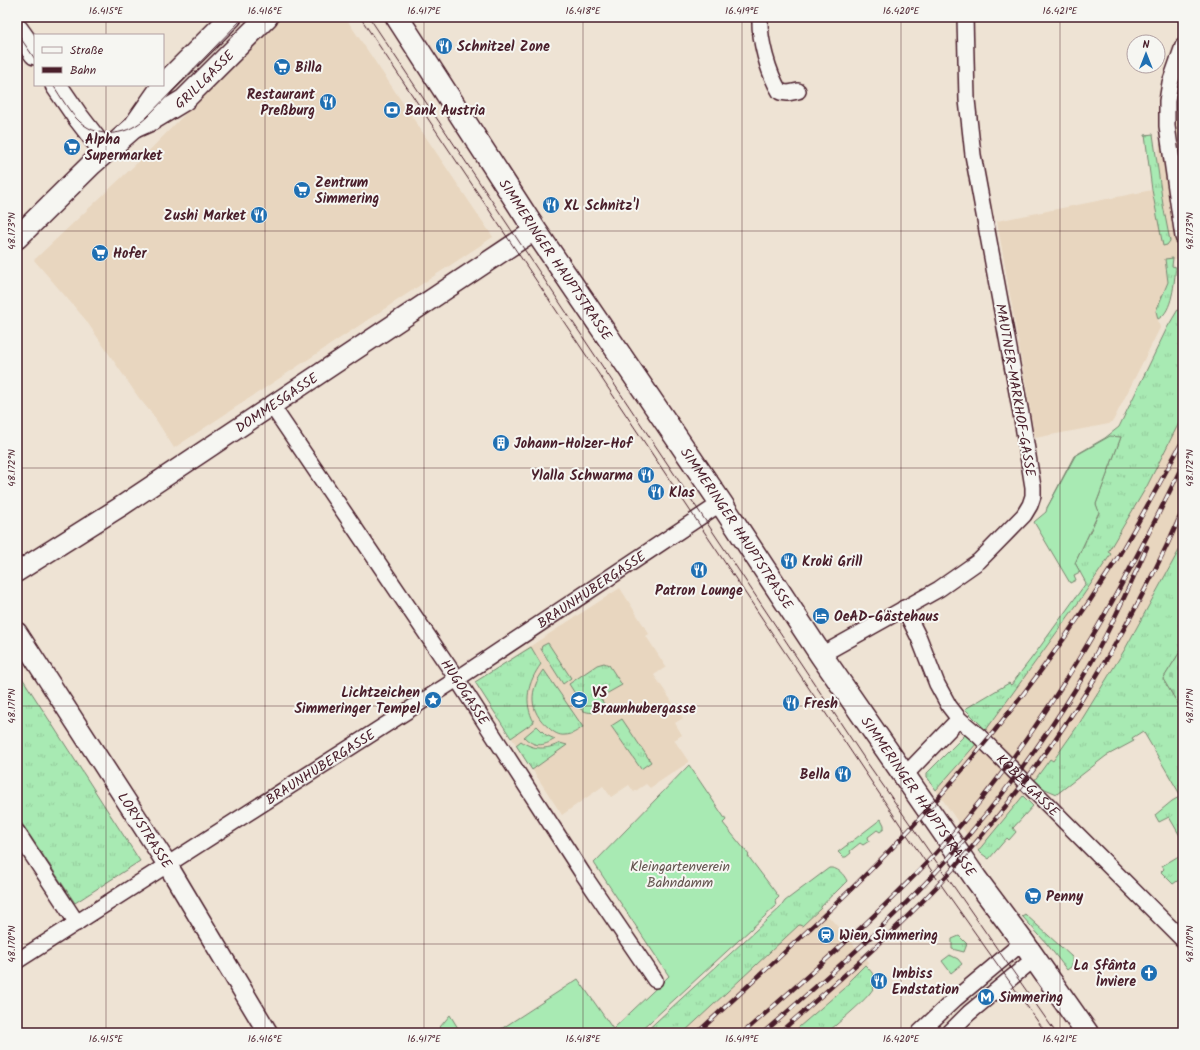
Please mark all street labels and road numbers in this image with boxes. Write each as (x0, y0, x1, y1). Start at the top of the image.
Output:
street label: GRILLGASSE (171, 45, 241, 115)
street label: SIMMERINGER HAUPTSTRASSE (493, 175, 618, 346)
street label: MAUTNER-MARKHOF-GASSE (989, 302, 1041, 479)
street label: DOMMESGASSE (231, 367, 324, 439)
street label: SIMMERINGER HAUPTSTRASSE (674, 443, 799, 615)
street label: BRAUNHUBERGASSE (533, 546, 651, 635)
street label: HUGOGASSE (435, 655, 494, 730)
street label: SIMMERINGER HAUPTSTRASSE (855, 712, 982, 882)
street label: BRAUNHUBERGASSE (261, 724, 381, 811)
street label: KOBELGASSE (991, 749, 1065, 823)
street label: LORYSTRASSE (111, 788, 178, 874)

